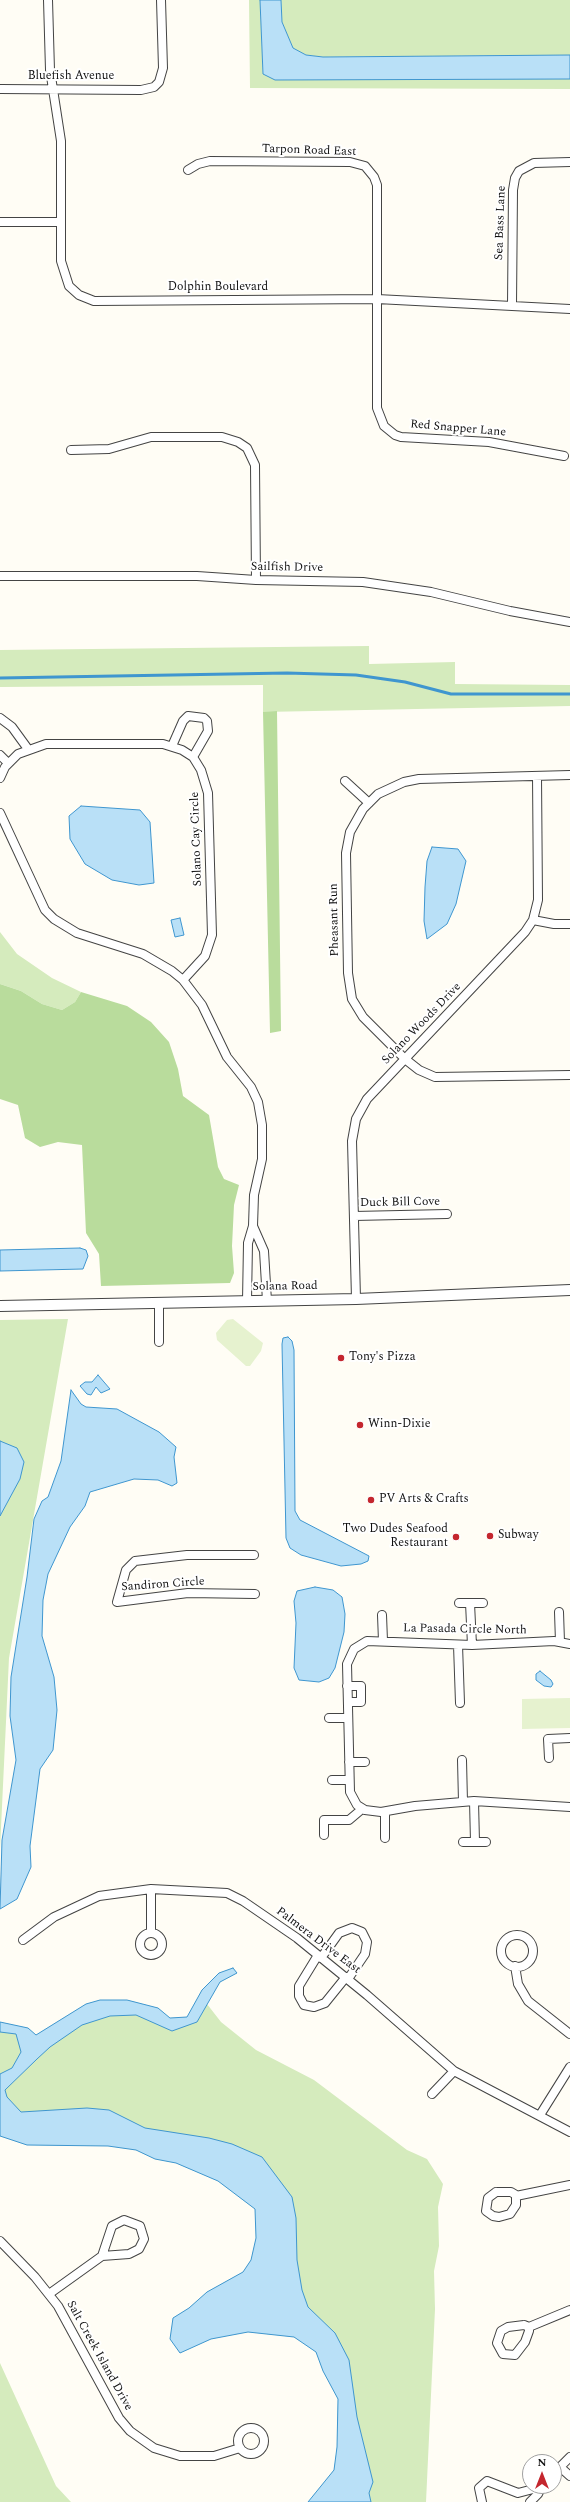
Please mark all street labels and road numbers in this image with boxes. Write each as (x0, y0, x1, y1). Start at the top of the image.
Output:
street label: Bluefish Avenue (28, 70, 114, 84)
street label: Tarpon Road East (261, 142, 357, 160)
street label: Sea Bass Lane (493, 185, 509, 261)
street label: Dolphin Boulevard (168, 281, 268, 295)
street label: Red Snapper Lane (410, 418, 506, 440)
street label: Sailfish Drive (251, 560, 323, 576)
street label: Solano Cay Circle (188, 792, 206, 886)
street label: Pheasant Run (327, 883, 343, 957)
street label: Solano Woods Drive (379, 980, 465, 1068)
street label: Duck Bill Cove (360, 1195, 440, 1211)
street label: Solana Road (252, 1279, 318, 1295)
street label: Sandiron Circle (121, 1575, 205, 1595)
street label: La Pasada Circle North (403, 1622, 527, 1638)
street label: Palmera Drive East (273, 1905, 363, 1977)
street label: Salt Creek Island Drive (63, 2299, 135, 2413)

